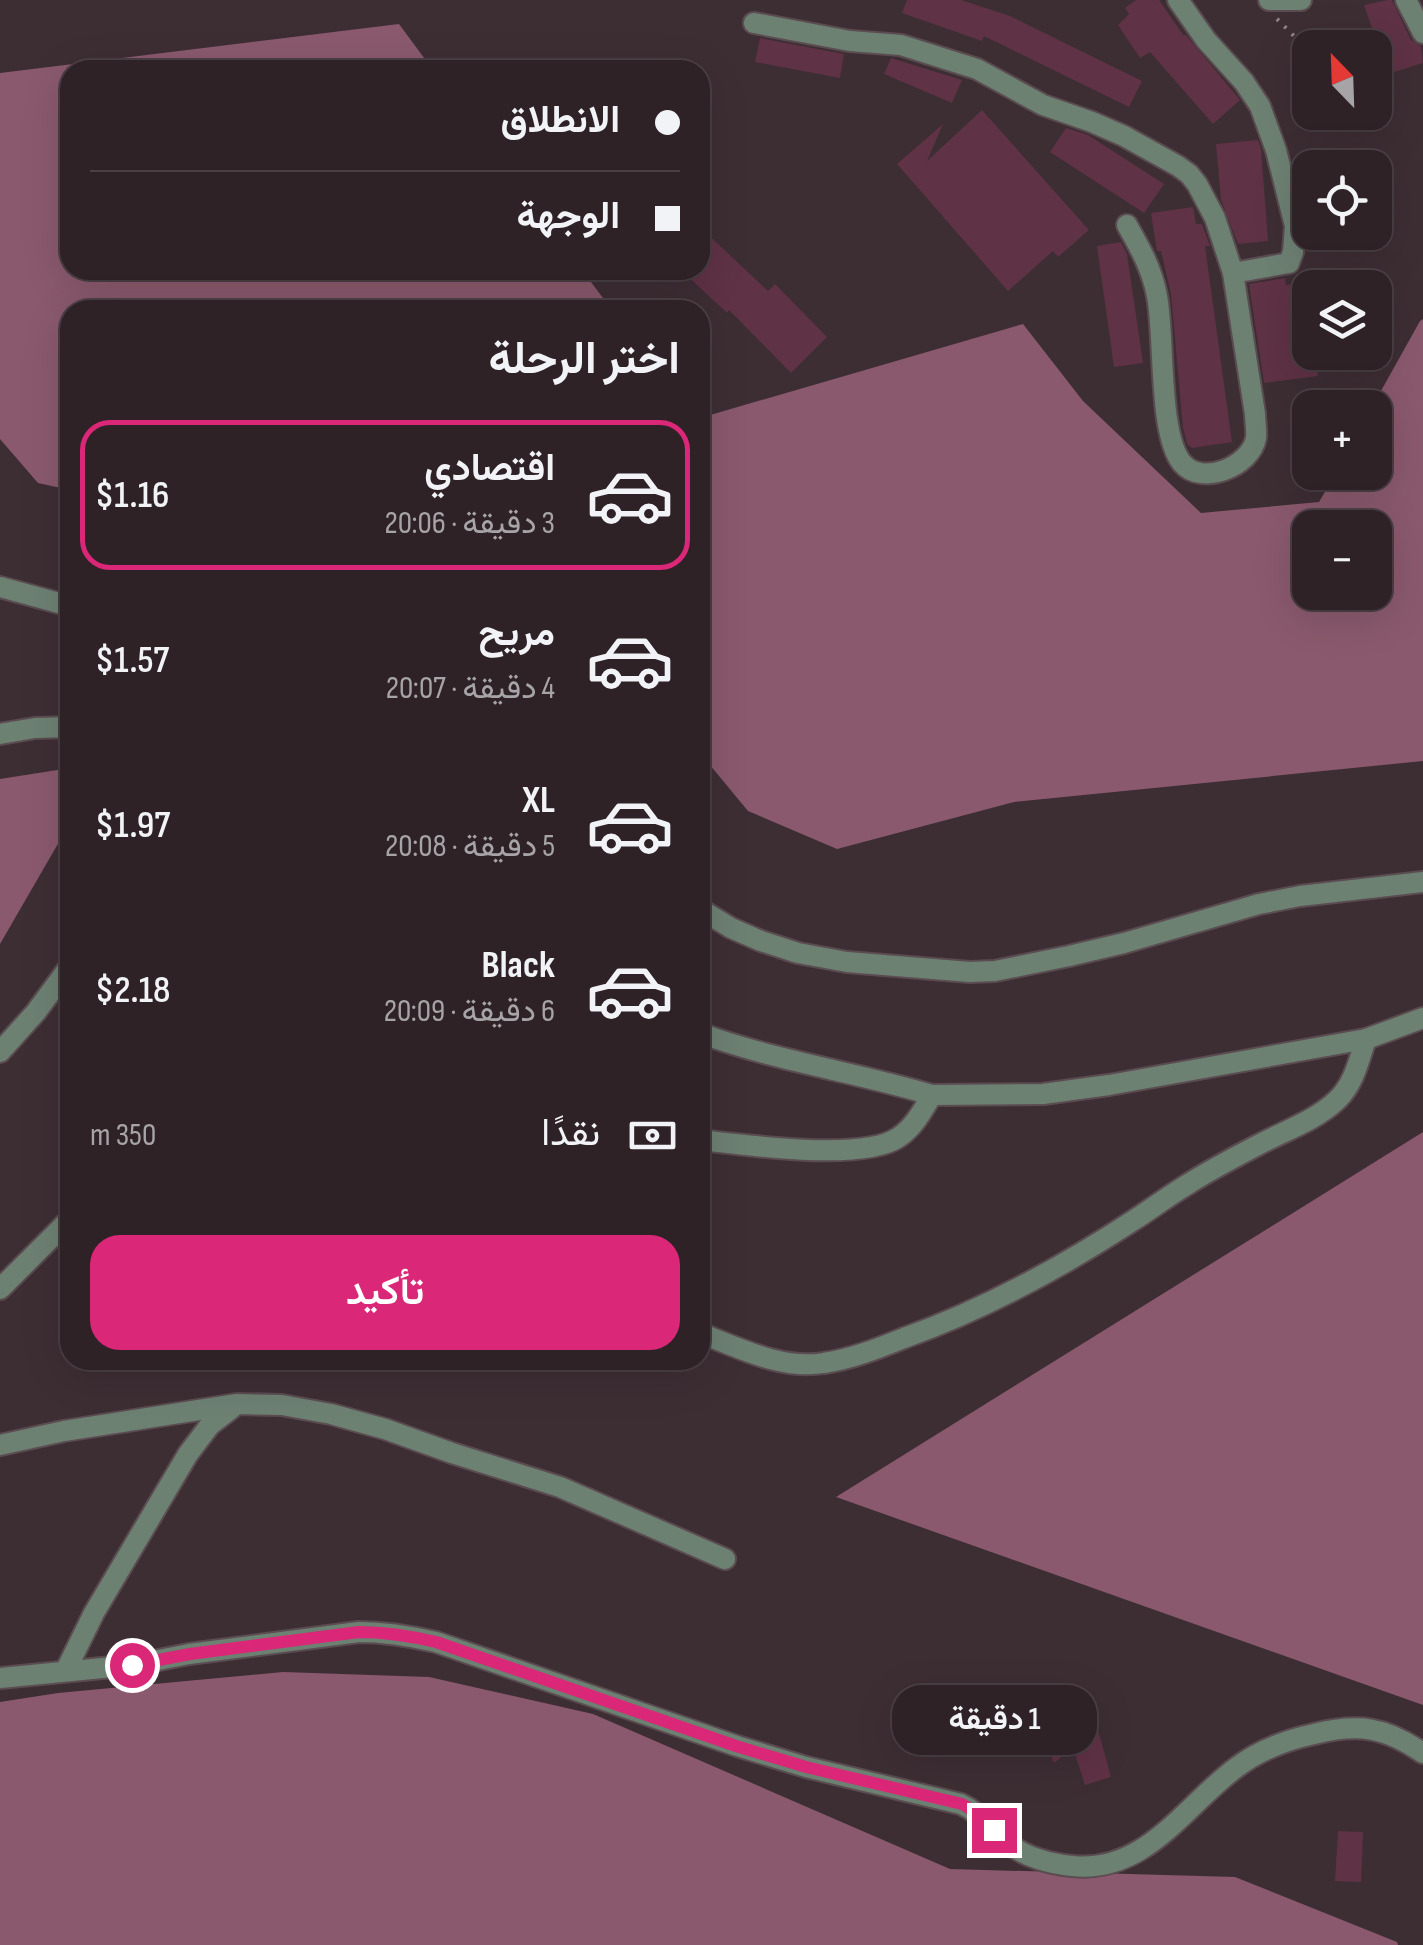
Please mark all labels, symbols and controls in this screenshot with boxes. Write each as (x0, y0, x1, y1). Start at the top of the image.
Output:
north arrow (1292, 30, 1392, 130)
map controls (1292, 30, 1392, 610)
text: الانطلاق (501, 98, 620, 143)
button: locate (1292, 150, 1392, 250)
text: الوجهة (517, 194, 620, 239)
button: layers (1292, 270, 1392, 370)
text: اختر الرحلة (488, 332, 680, 387)
button: + (1292, 390, 1392, 490)
text: اقتصادي (424, 446, 555, 491)
icon: car (585, 450, 675, 540)
text: $1.16 (95, 473, 169, 518)
text: 3 دقيقة · 20:06 (384, 504, 555, 543)
button: − (1292, 510, 1392, 610)
text: مريح (479, 611, 555, 656)
icon: car (585, 615, 675, 705)
text: $1.57 (95, 638, 169, 683)
text: 4 دقيقة · 20:07 (386, 669, 555, 708)
text: XL (522, 778, 555, 823)
icon: car (585, 780, 675, 870)
text: $1.97 (95, 803, 170, 848)
text: 5 دقيقة · 20:08 (385, 827, 555, 866)
text: Black (482, 943, 555, 988)
icon: car (585, 945, 675, 1035)
text: $2.18 (95, 968, 170, 1013)
text: 6 دقيقة · 20:09 (384, 992, 555, 1031)
icon: cash (625, 1108, 680, 1163)
text: نقدًا (541, 1111, 600, 1156)
text: 350 m (90, 1116, 156, 1155)
button: تأكيد (90, 1235, 680, 1350)
route start (110, 1643, 155, 1688)
callout: 1 دقيقة (892, 1685, 1096, 1755)
text: 1 دقيقة (948, 1700, 1041, 1739)
route end (972, 1808, 1017, 1853)

